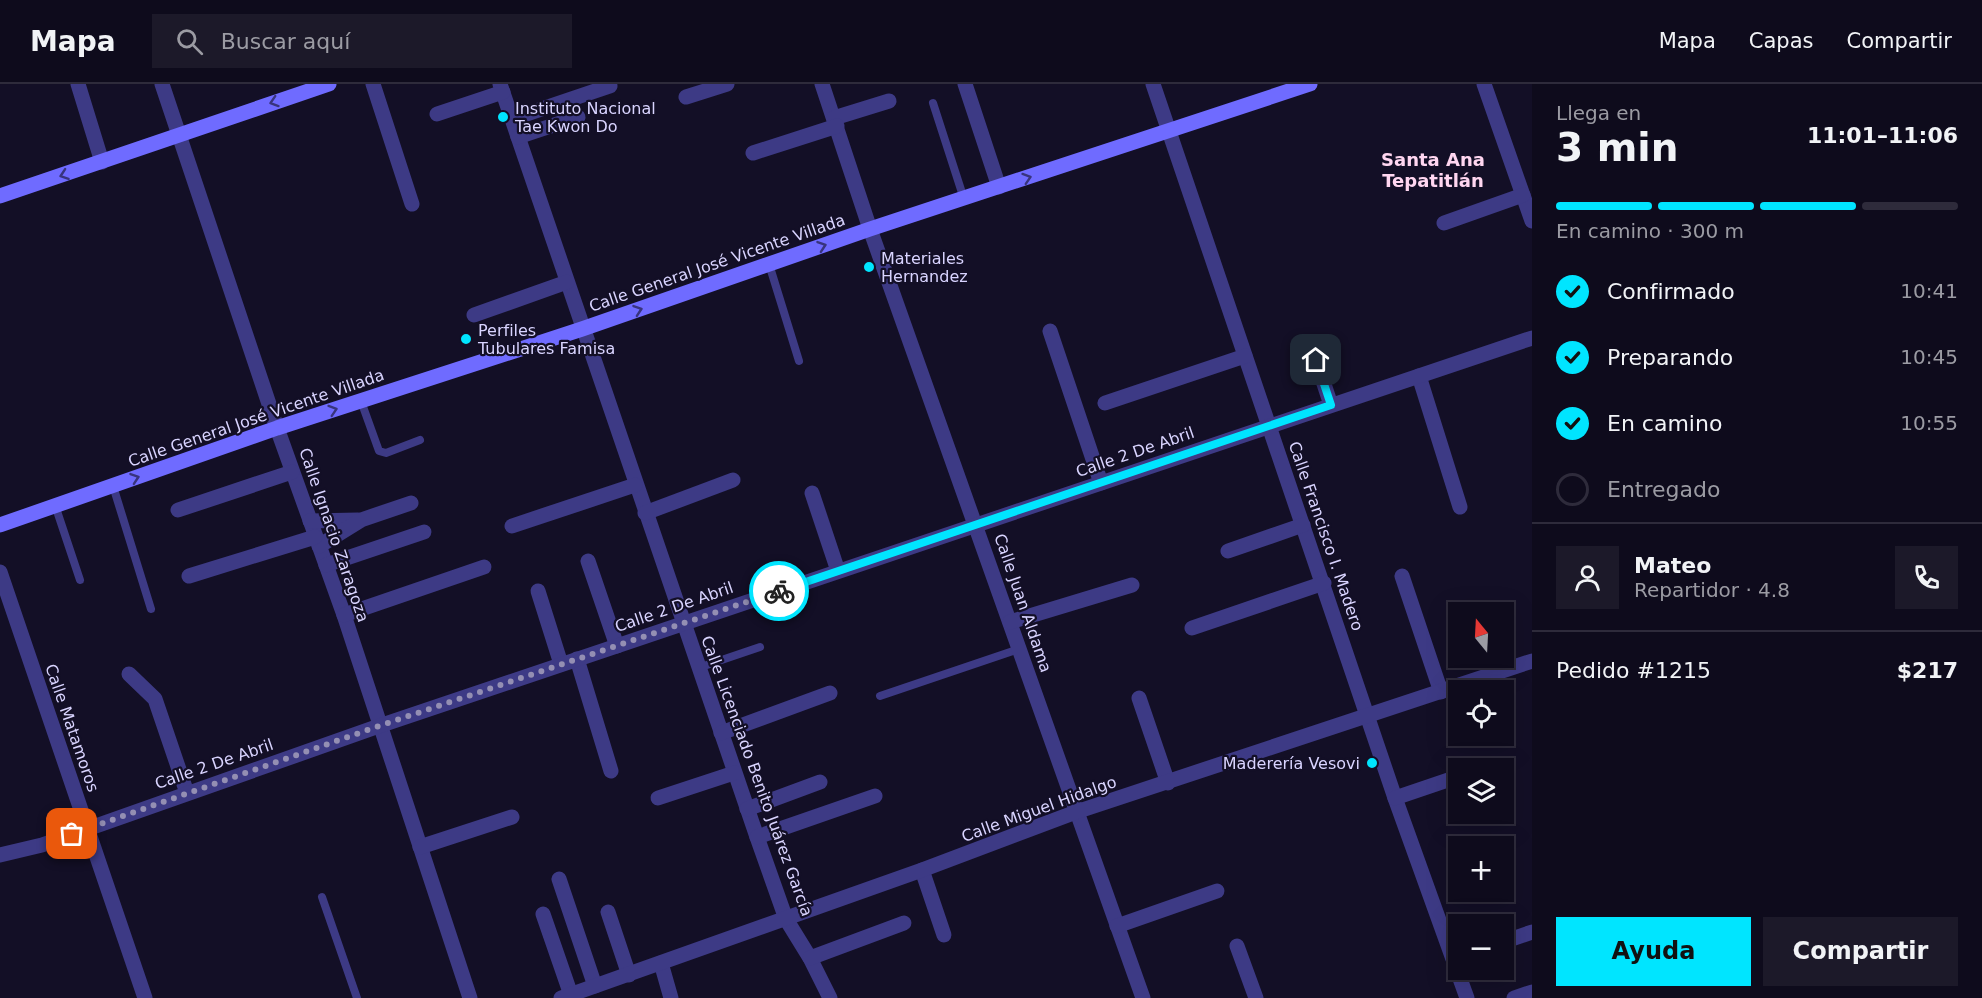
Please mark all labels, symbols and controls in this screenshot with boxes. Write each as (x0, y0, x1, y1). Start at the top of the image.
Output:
search box (152, 14, 572, 68)
text: Mapa (30, 25, 116, 58)
icon: search (173, 25, 206, 58)
text: Buscar aquí (221, 29, 350, 54)
text: Mapa (1659, 29, 1716, 53)
text: Capas (1749, 29, 1813, 53)
text: Compartir (1846, 29, 1952, 53)
one-way arrow (269, 95, 280, 108)
place label: Instituto Nacional Tae Kwon Do (514, 99, 656, 136)
text: Llega en (1556, 101, 1641, 125)
marker: Instituto Nacional Tae Kwon Do (496, 110, 510, 124)
text: 11:01–11:06 (1807, 123, 1958, 148)
text: 3 min (1556, 125, 1678, 170)
district label: Santa Ana Tepatitlán (1381, 149, 1485, 191)
one-way arrow (59, 167, 70, 180)
one-way arrow (1021, 172, 1032, 185)
street label: Calle General José Vicente Villada (587, 210, 847, 316)
text: En camino · 300 m (1556, 219, 1744, 243)
one-way arrow (816, 240, 827, 253)
place label: Materiales Hernandez (881, 249, 968, 286)
marker: Materiales Hernandez (862, 260, 876, 274)
icon: check (1556, 275, 1589, 308)
text: Confirmado (1607, 279, 1735, 304)
text: 10:41 (1900, 279, 1958, 303)
one-way arrow (632, 304, 643, 317)
place label: Perfiles Tubulares Famisa (477, 321, 615, 358)
marker: Perfiles Tubulares Famisa (459, 332, 473, 346)
pin (1290, 334, 1341, 385)
icon: check (1556, 341, 1589, 374)
icon: home (1299, 343, 1332, 376)
text: Preparando (1607, 345, 1733, 370)
text: 10:45 (1900, 345, 1958, 369)
street label: Calle General José Vicente Villada (126, 365, 386, 471)
one-way arrow (327, 405, 338, 417)
icon: check (1556, 407, 1589, 440)
text: En camino (1607, 411, 1722, 436)
text: 10:55 (1900, 411, 1958, 435)
street label: Calle 2 De Abril (1073, 423, 1197, 481)
street label: Calle Francisco I. Madero (1285, 439, 1367, 633)
street label: Calle Ignacio Zaragoza (295, 445, 373, 625)
one-way arrow (129, 473, 140, 486)
text: Entregado (1607, 477, 1720, 502)
street label: Calle Juan Aldama (990, 531, 1056, 675)
button: person (1556, 546, 1619, 609)
button: phone (1895, 546, 1958, 609)
text: Mateo (1634, 553, 1711, 578)
courier (749, 561, 809, 621)
icon: bike (763, 575, 796, 608)
street label: Calle 2 De Abril (612, 578, 736, 636)
text: Repartidor · 4.8 (1634, 578, 1790, 602)
north arrow (1448, 602, 1514, 668)
map controls (1448, 602, 1514, 980)
street label: Calle Licenciado Benito Juárez García (697, 633, 817, 919)
text: Pedido #1215 (1556, 658, 1711, 683)
text: $217 (1897, 658, 1958, 683)
street label: Calle Matamoros (41, 661, 103, 795)
button: locate (1448, 680, 1514, 746)
street label: Calle 2 De Abril (152, 735, 276, 793)
place label: Maderería Vesovi (1223, 754, 1360, 773)
marker: Maderería Vesovi (1365, 756, 1379, 770)
button: layers (1448, 758, 1514, 824)
street label: Calle Miguel Hidalgo (959, 772, 1119, 846)
pin (46, 808, 97, 859)
icon: bag (55, 817, 88, 850)
button: + (1448, 836, 1514, 902)
button: − (1448, 914, 1514, 980)
button: Ayuda (1556, 917, 1751, 986)
button: Compartir (1763, 917, 1958, 986)

